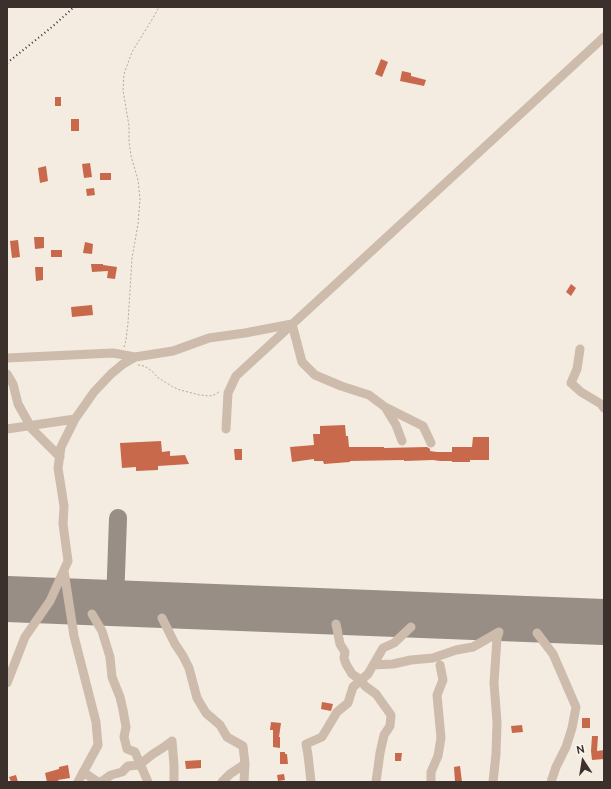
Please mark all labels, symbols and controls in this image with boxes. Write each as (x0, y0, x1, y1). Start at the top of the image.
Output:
north arrow (563, 741, 603, 781)
text: N (575, 743, 586, 756)

